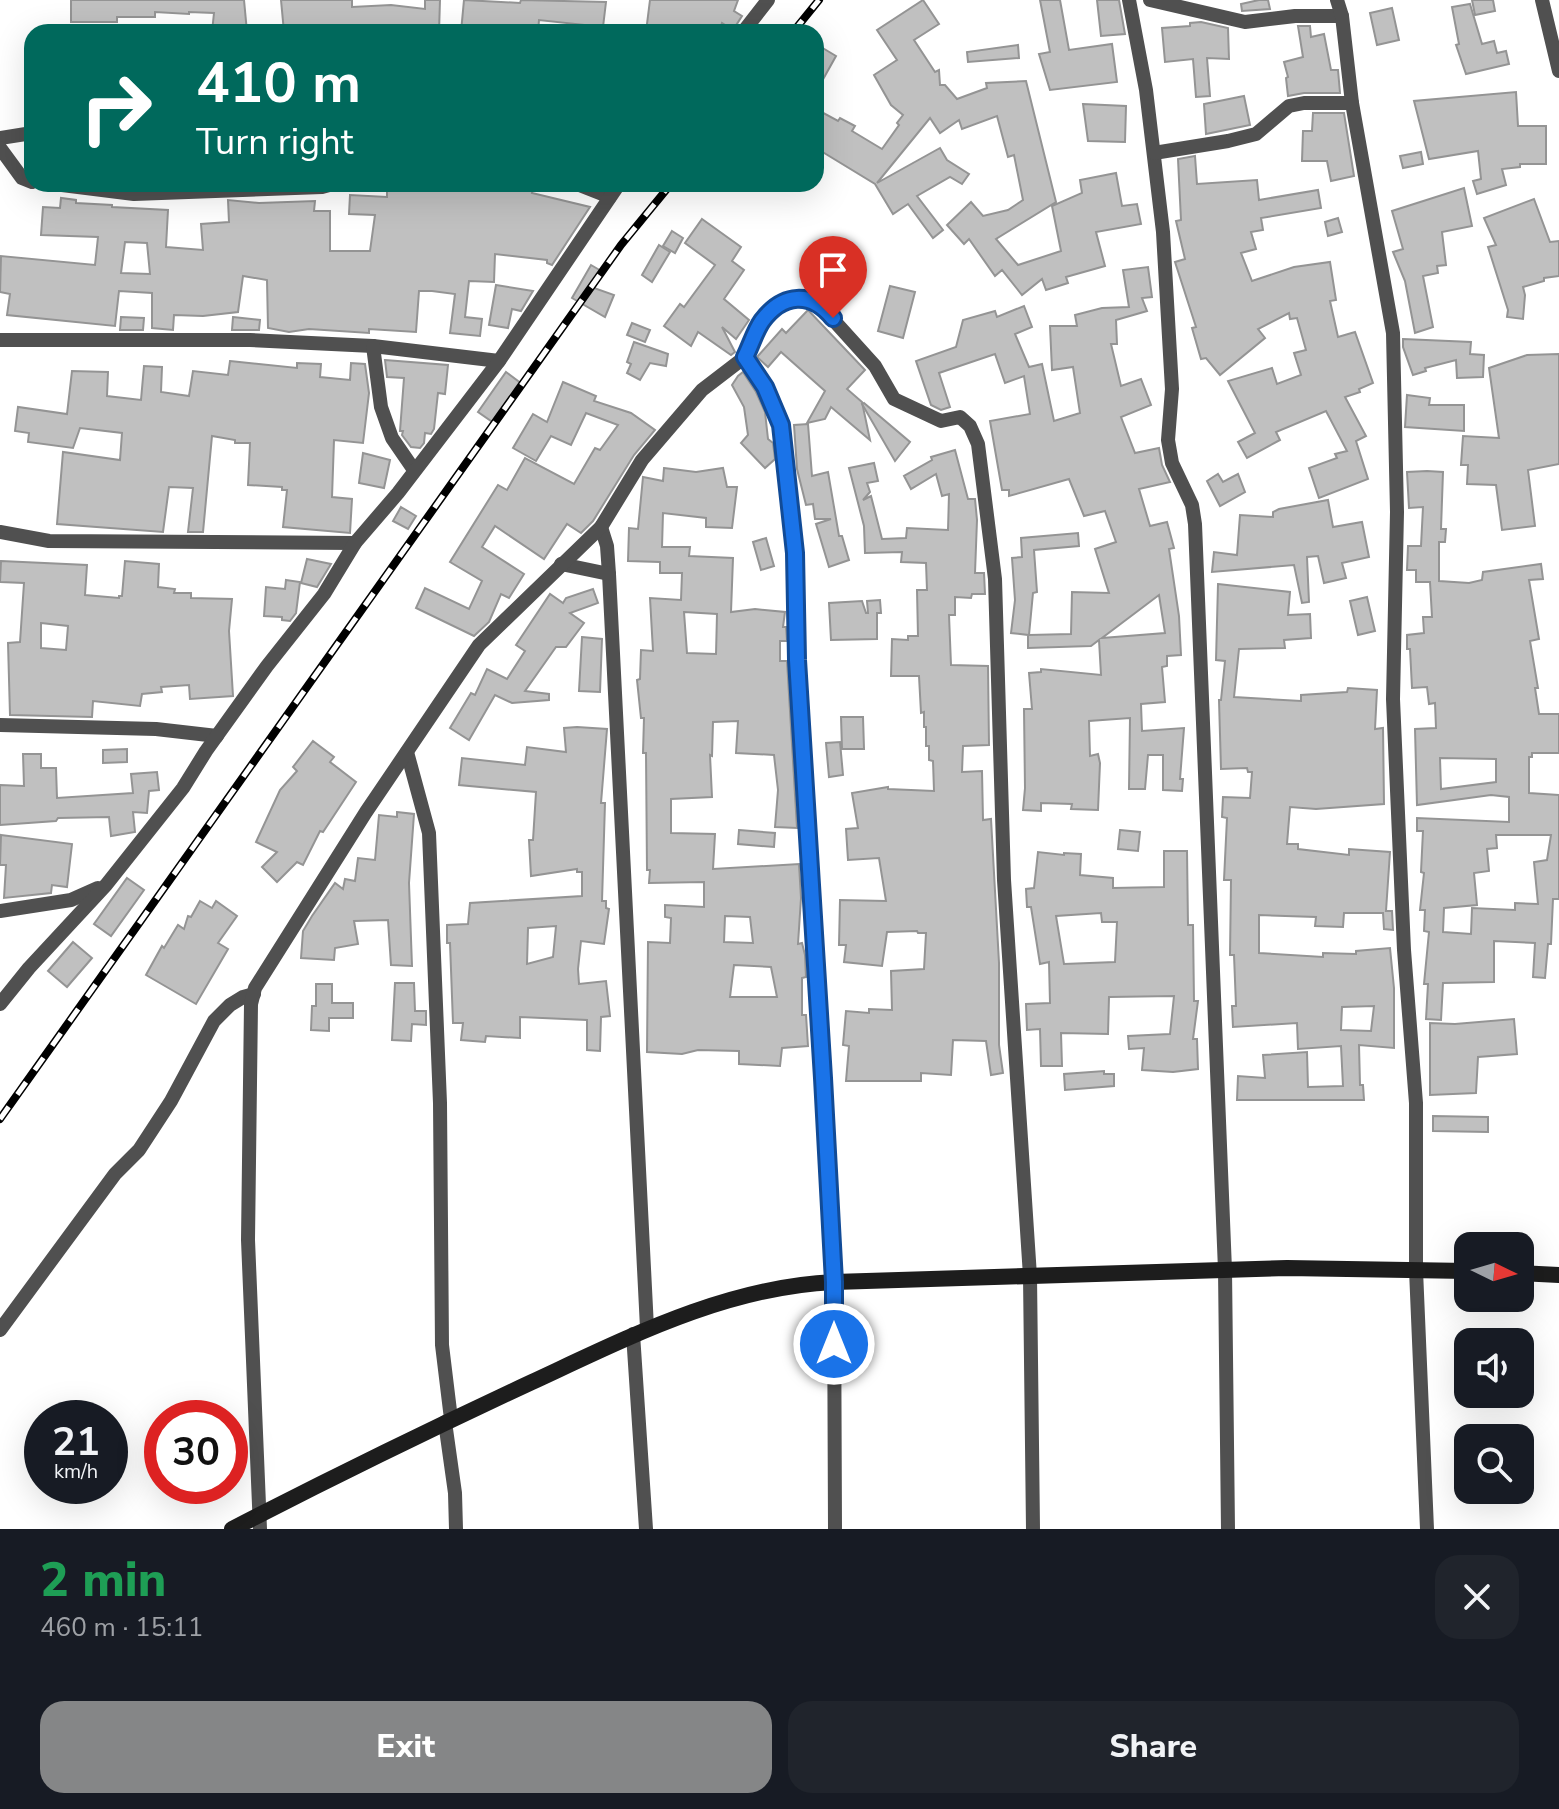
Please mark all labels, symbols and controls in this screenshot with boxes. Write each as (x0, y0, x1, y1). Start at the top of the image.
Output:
text: 410 m (196, 45, 361, 122)
icon: right (64, 56, 168, 160)
text: Turn right (196, 118, 353, 167)
pin (799, 236, 867, 318)
icon: arrive (811, 248, 855, 292)
north arrow (1454, 1232, 1534, 1312)
map controls (1454, 1232, 1534, 1504)
position arrow (792, 1302, 876, 1386)
button: sound (1454, 1328, 1534, 1408)
speed limit sign: 30 (144, 1400, 248, 1504)
text: 21 (52, 1415, 100, 1469)
button: search (1454, 1424, 1534, 1504)
text: km/h (54, 1458, 98, 1485)
text: 2 min (40, 1547, 166, 1613)
button: close (1435, 1555, 1519, 1639)
text: 460 m · 15:11 (40, 1610, 203, 1645)
button: Exit (40, 1701, 772, 1793)
button: Share (788, 1701, 1519, 1793)

